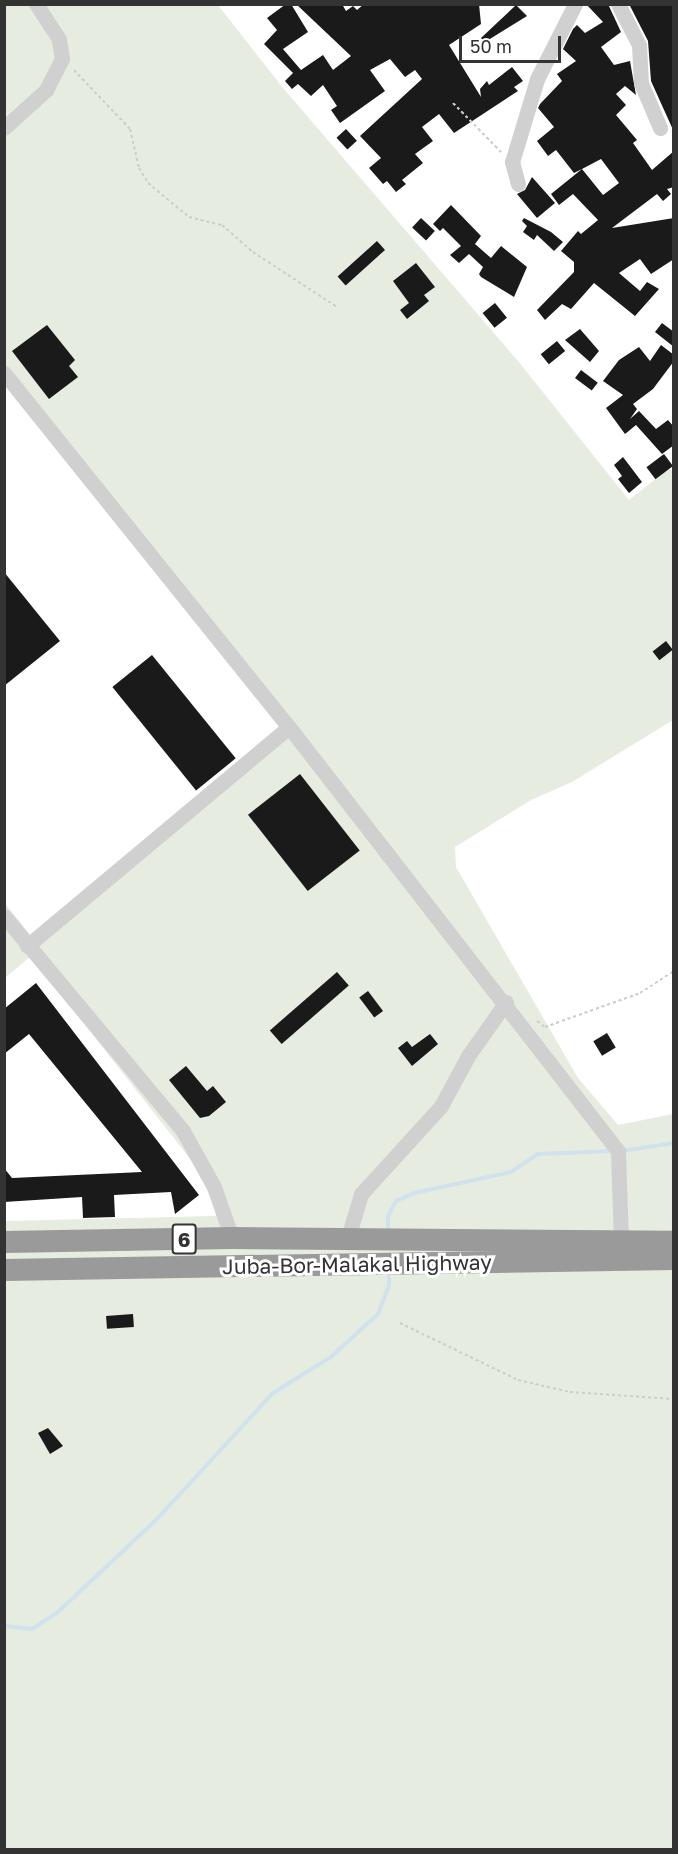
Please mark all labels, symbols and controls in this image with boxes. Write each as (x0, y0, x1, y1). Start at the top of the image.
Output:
scale bar (462, 24, 564, 62)
text: 50 m (470, 35, 512, 57)
road number: 6 (170, 1222, 198, 1256)
street label: Juba-Bor-Malakal Highway (222, 1249, 492, 1279)

